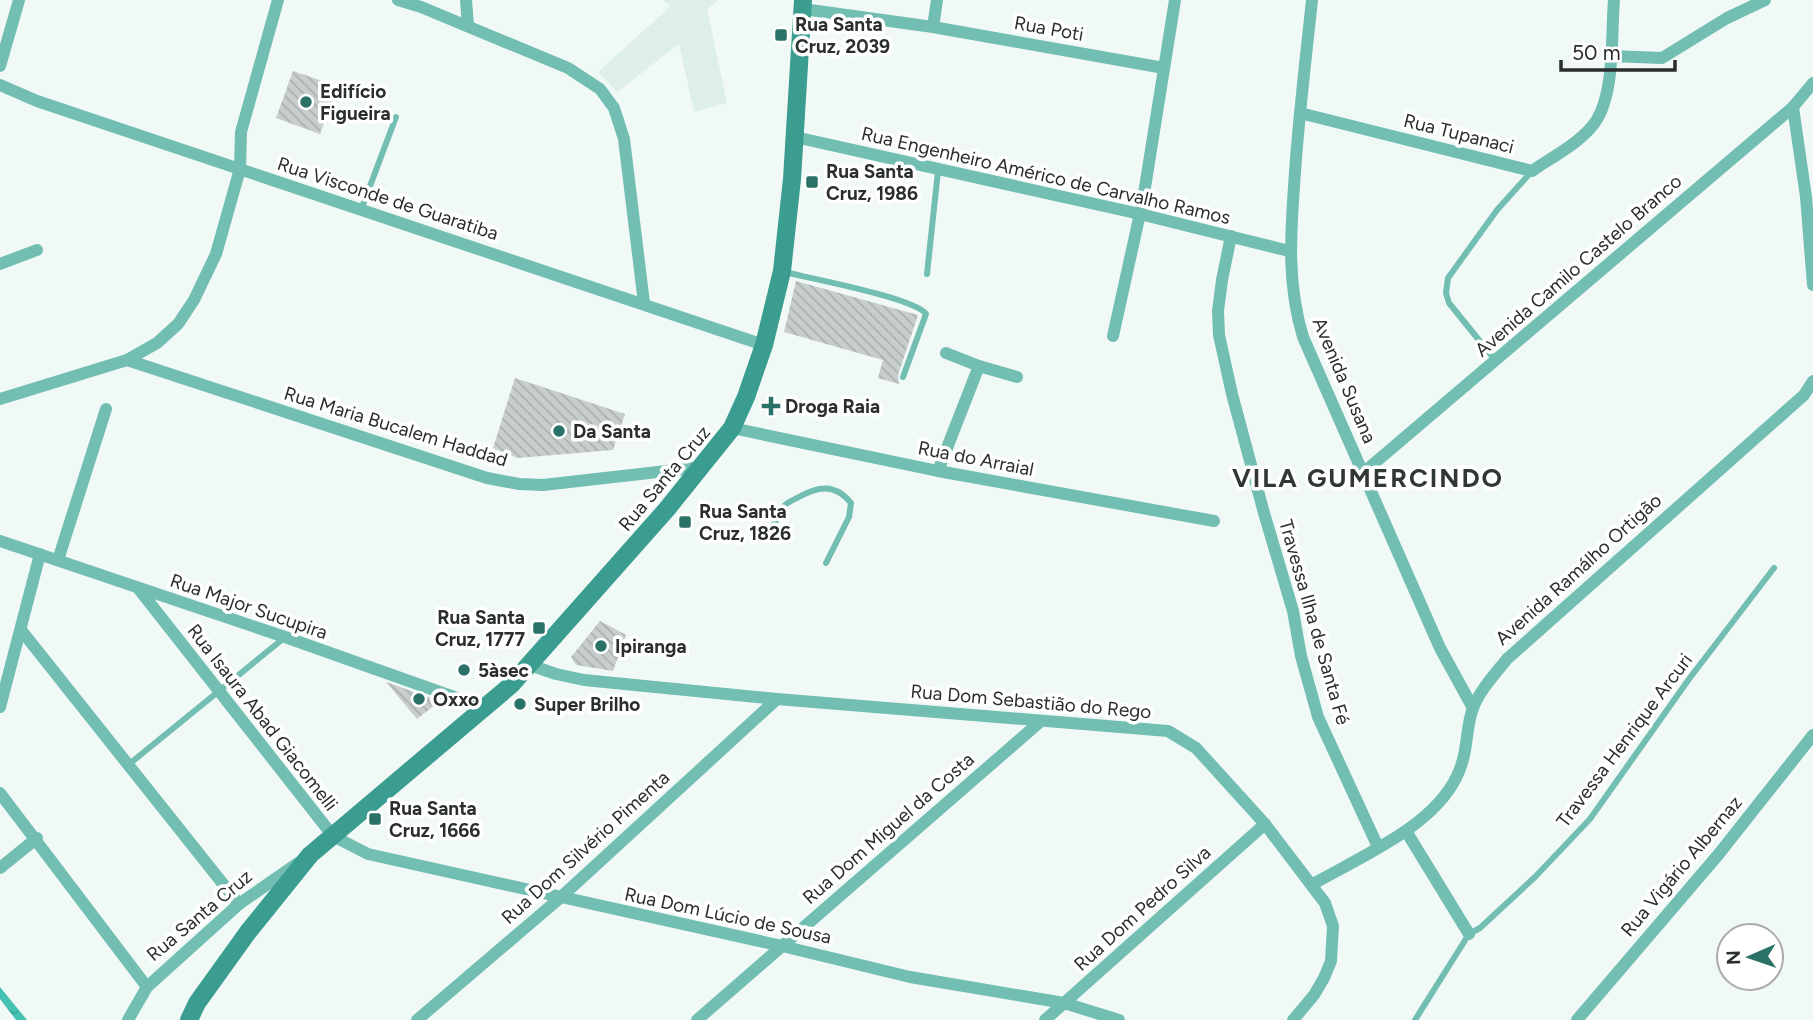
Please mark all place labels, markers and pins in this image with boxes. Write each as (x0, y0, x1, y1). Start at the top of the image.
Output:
place label: Rua Santa Cruz, 2039 (795, 13, 890, 58)
marker: Rua Santa Cruz, 2039 (773, 27, 789, 43)
place label: Edifício Figueira (320, 80, 391, 125)
marker: Edifício Figueira (298, 94, 314, 110)
place label: Rua Santa Cruz, 1986 (826, 160, 918, 205)
marker: Rua Santa Cruz, 1986 (804, 174, 820, 190)
place label: Droga Raia (785, 395, 880, 418)
marker: Droga Raia (763, 398, 779, 414)
place label: Da Santa (573, 420, 651, 443)
marker: Da Santa (551, 423, 567, 439)
place label: Rua Santa Cruz, 1826 (699, 500, 791, 545)
marker: Rua Santa Cruz, 1826 (677, 514, 693, 530)
place label: Rua Santa Cruz, 1777 (435, 606, 525, 651)
marker: Rua Santa Cruz, 1777 (531, 620, 547, 636)
place label: Ipiranga (615, 635, 687, 658)
marker: Ipiranga (593, 638, 609, 654)
place label: 5àsec (478, 659, 529, 682)
marker: 5àsec (456, 662, 472, 678)
place label: Oxxo (433, 688, 479, 711)
marker: Oxxo (411, 691, 427, 707)
place label: Super Brilho (534, 693, 640, 716)
marker: Super Brilho (512, 696, 528, 712)
place label: Rua Santa Cruz, 1666 (389, 797, 480, 842)
marker: Rua Santa Cruz, 1666 (367, 811, 383, 827)

